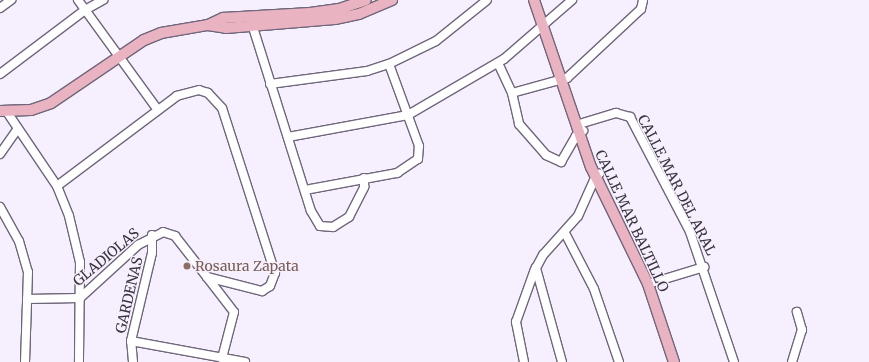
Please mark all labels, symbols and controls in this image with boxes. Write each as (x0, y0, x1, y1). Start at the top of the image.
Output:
street label: CALLE MAR DEL ARAL (634, 112, 720, 258)
street label: CALLE MAR BALTILLO (592, 147, 672, 295)
street label: GLADIOLAS (70, 225, 142, 289)
street label: GARDENAS (112, 255, 146, 335)
place label: Rosaura Zapata (195, 258, 299, 274)
marker: Rosaura Zapata (182, 261, 192, 271)

